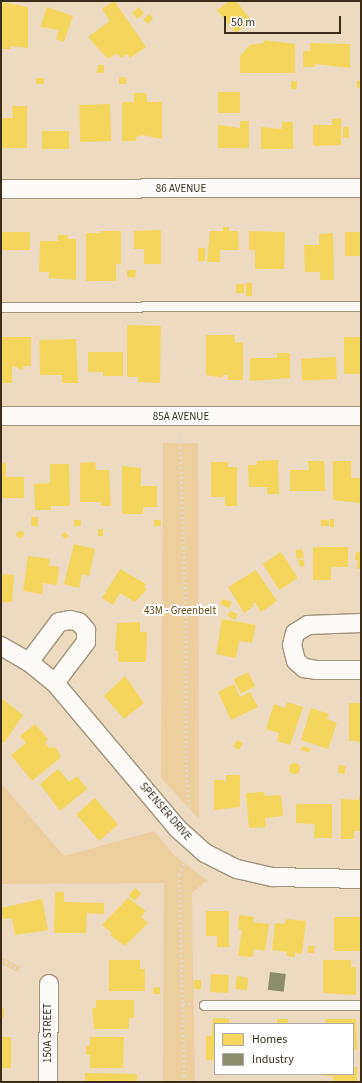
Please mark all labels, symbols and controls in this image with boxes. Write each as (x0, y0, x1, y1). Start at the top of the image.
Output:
scale bar (226, 8, 343, 34)
text: 50 m (231, 14, 255, 31)
street label: 86 AVENUE (156, 182, 206, 196)
street label: 85A AVENUE (153, 410, 209, 424)
park label: 43M - Greenbelt (144, 604, 216, 618)
street label: SPENSER DRIVE (136, 780, 194, 844)
street label: 150A STREET (41, 1003, 55, 1063)
legend (214, 1023, 354, 1075)
text: Homes (252, 1031, 287, 1048)
text: Industry (252, 1051, 294, 1068)

